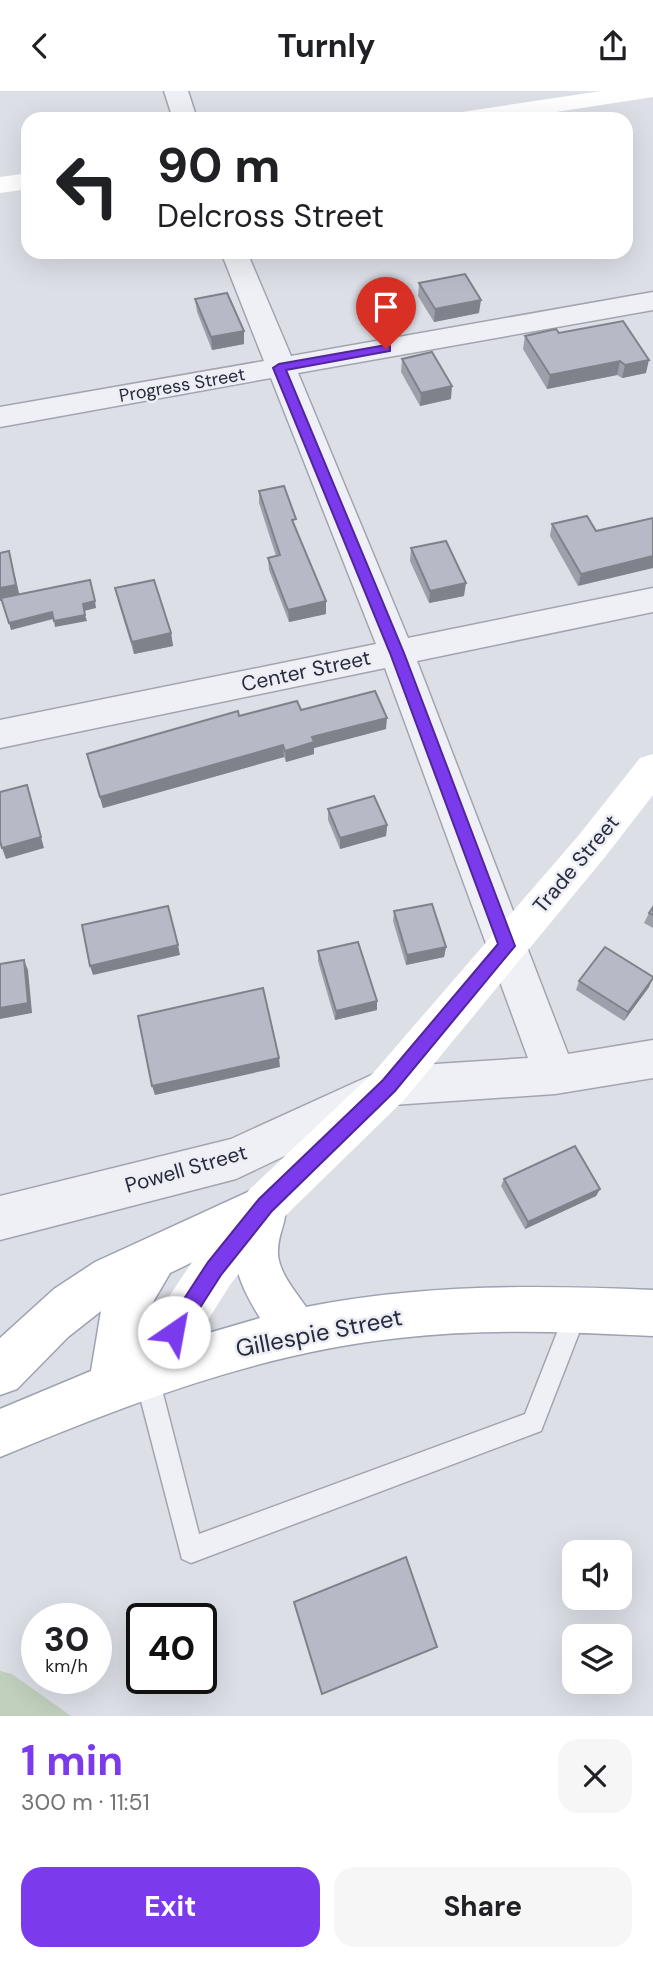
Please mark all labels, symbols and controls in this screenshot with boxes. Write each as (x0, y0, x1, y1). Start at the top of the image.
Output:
text: Turnly (278, 25, 375, 67)
icon: back (21, 27, 59, 65)
icon: share (594, 27, 632, 65)
text: 90 m (157, 133, 280, 197)
icon: left (42, 140, 133, 231)
text: Delcross Street (157, 195, 384, 237)
pin (356, 277, 416, 349)
icon: arrive (367, 288, 405, 326)
street label: Progress Street (117, 362, 247, 408)
street label: Center Street (239, 644, 373, 698)
street label: Trade Street (527, 809, 625, 919)
street label: Powell Street (122, 1138, 250, 1200)
position arrow (137, 1295, 211, 1369)
street label: Gillespie Street (233, 1301, 405, 1364)
map controls (562, 1540, 632, 1694)
button: sound (562, 1540, 632, 1610)
speed limit sign: 40 (126, 1603, 217, 1694)
text: 30 (44, 1616, 89, 1662)
button: layers (562, 1624, 632, 1694)
text: km/h (45, 1654, 88, 1678)
text: 1 min (21, 1733, 123, 1788)
button: close (558, 1739, 632, 1813)
text: 300 m · 11:51 (21, 1787, 150, 1817)
button: Exit (21, 1867, 320, 1947)
button: Share (334, 1867, 632, 1947)

